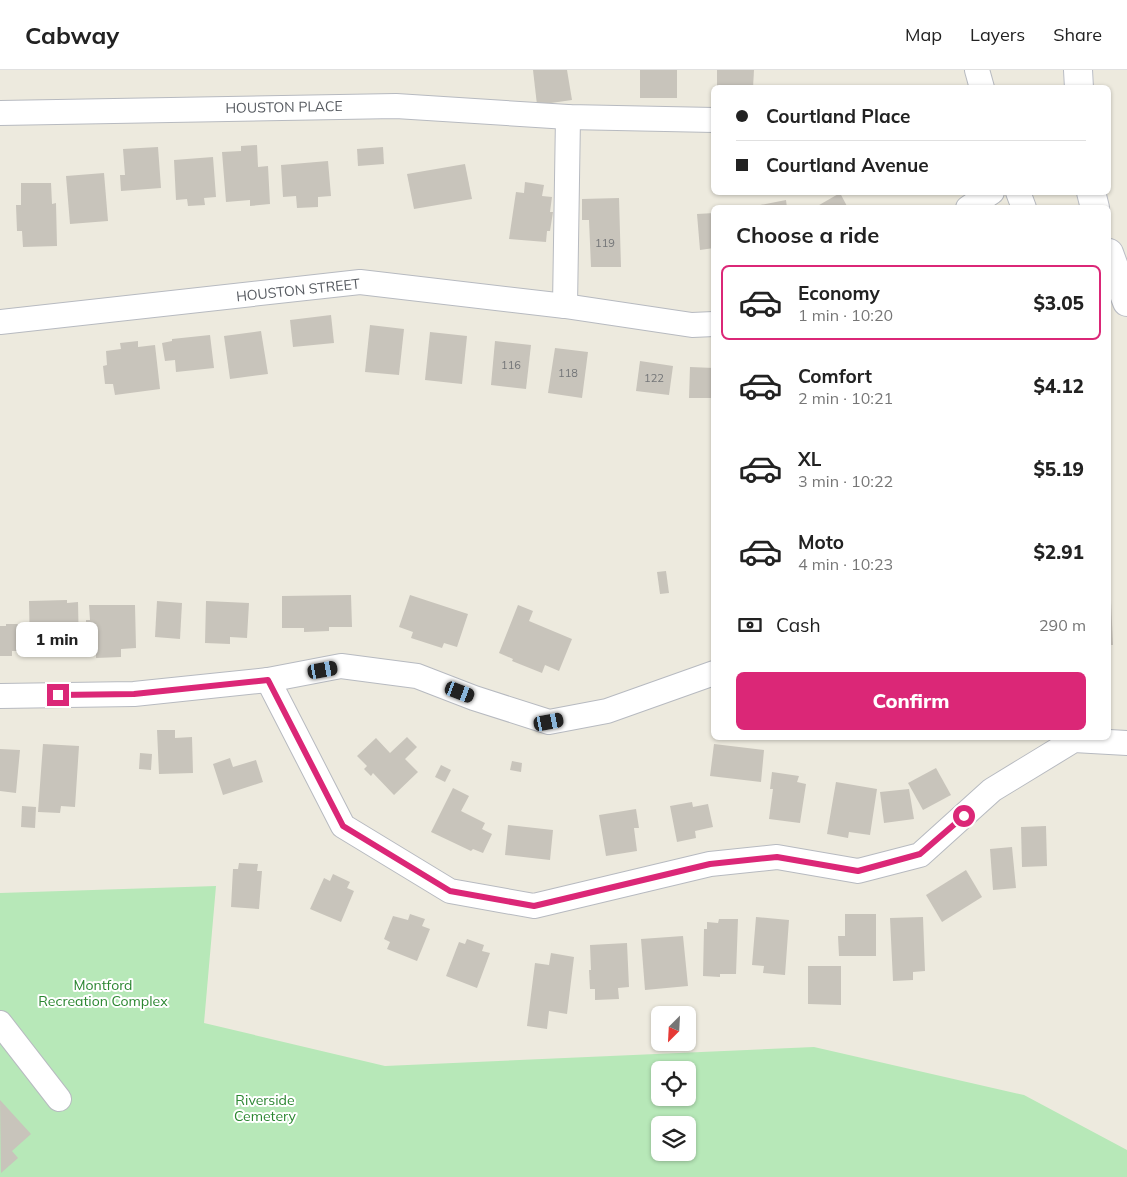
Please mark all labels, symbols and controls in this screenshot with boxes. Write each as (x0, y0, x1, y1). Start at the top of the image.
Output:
text: Cabway (25, 20, 119, 50)
text: Map (905, 23, 942, 46)
text: Layers (970, 23, 1025, 46)
text: Share (1053, 23, 1102, 46)
street label: HOUSTON PLACE (225, 97, 343, 117)
text: Courtland Place (766, 104, 911, 128)
text: Courtland Avenue (766, 153, 929, 177)
text: Choose a ride (736, 221, 879, 249)
house number: 119 (595, 236, 615, 250)
street label: HOUSTON STREET (235, 274, 361, 305)
icon: car (738, 280, 783, 325)
text: Economy (798, 281, 880, 305)
text: $3.05 (1033, 291, 1084, 315)
text: 1 min · 10:20 (798, 305, 893, 325)
house number: 116 (501, 358, 521, 372)
icon: car (738, 363, 783, 408)
text: Comfort (798, 364, 872, 388)
house number: 118 (558, 366, 578, 380)
house number: 122 (644, 371, 664, 385)
text: $4.12 (1033, 374, 1084, 398)
text: 2 min · 10:21 (798, 388, 893, 408)
icon: car (738, 446, 783, 491)
text: XL (798, 447, 821, 471)
text: $5.19 (1033, 457, 1084, 481)
text: 3 min · 10:22 (798, 471, 893, 491)
icon: car (738, 529, 783, 574)
text: Moto (798, 530, 844, 554)
text: $2.91 (1033, 540, 1084, 564)
text: 4 min · 10:23 (798, 554, 893, 574)
icon: cash (736, 611, 764, 639)
text: Cash (776, 613, 821, 637)
text: 290 m (1039, 615, 1086, 635)
callout: 1 min (17, 622, 99, 658)
text: 1 min (36, 629, 78, 649)
car (306, 660, 339, 680)
button: Confirm (736, 672, 1086, 730)
car (443, 680, 476, 704)
route end (47, 684, 69, 706)
car (532, 712, 565, 732)
route start (953, 805, 975, 827)
park label: Montford Recreation Complex (38, 976, 168, 1010)
north arrow (651, 1006, 696, 1051)
map controls (651, 1006, 696, 1161)
button: locate (651, 1061, 696, 1106)
park label: Riverside Cemetery (234, 1091, 297, 1125)
button: layers (651, 1116, 696, 1161)

